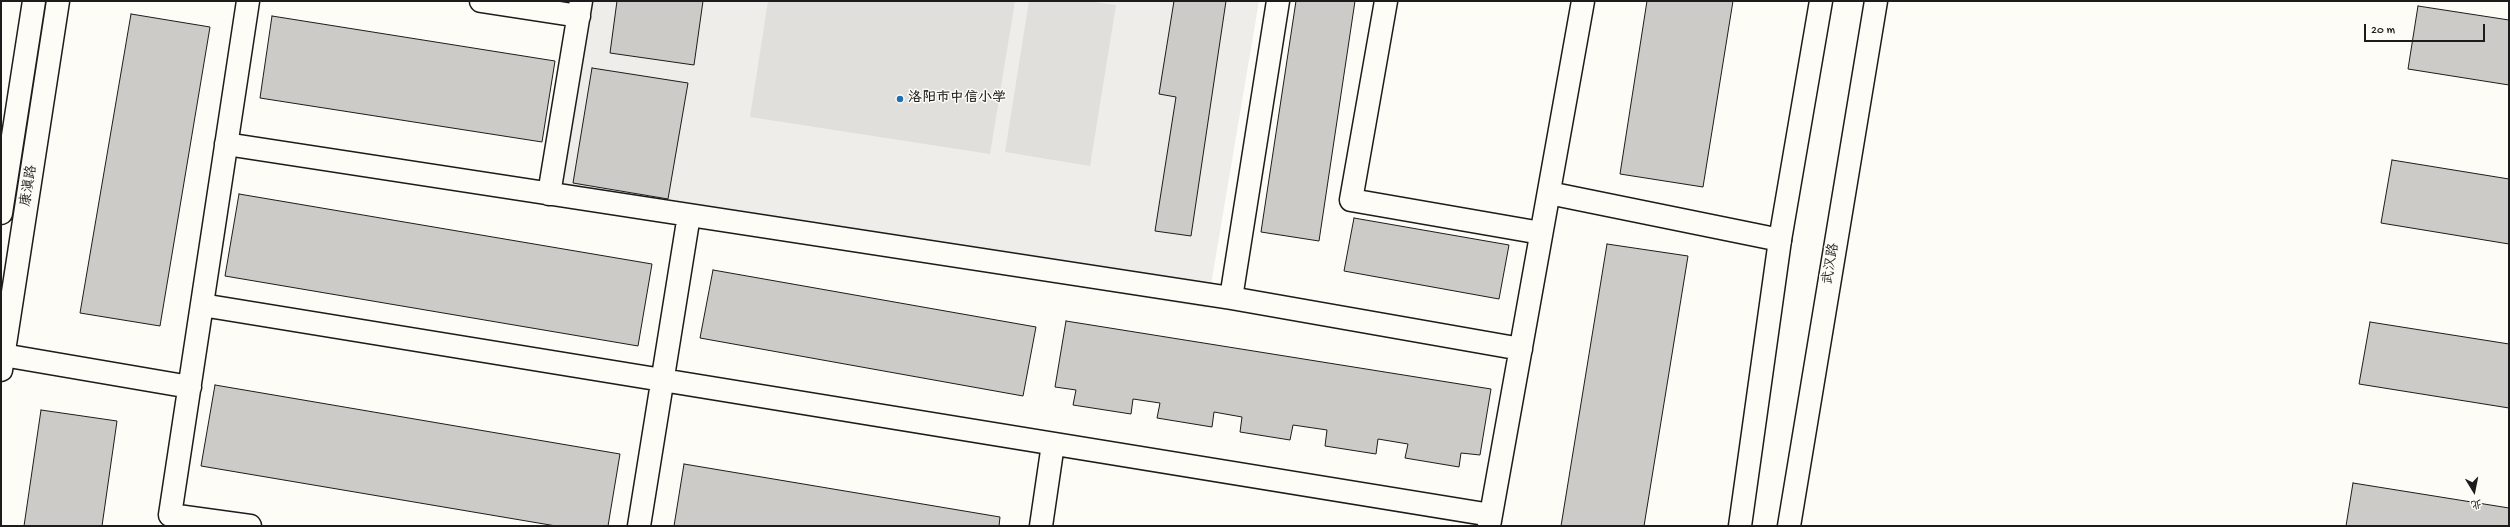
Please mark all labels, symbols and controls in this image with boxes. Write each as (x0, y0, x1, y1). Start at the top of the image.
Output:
scale bar (2366, 16, 2487, 42)
text: 20 m (2371, 24, 2395, 38)
place label: 洛阳市中信小学 (908, 91, 1006, 107)
marker: 洛阳市中信小学 (895, 94, 905, 104)
street label: 康滇路 (18, 164, 42, 208)
street label: 武汉路 (1820, 242, 1844, 286)
north arrow (2454, 471, 2494, 511)
text: 北 (2470, 496, 2483, 510)

